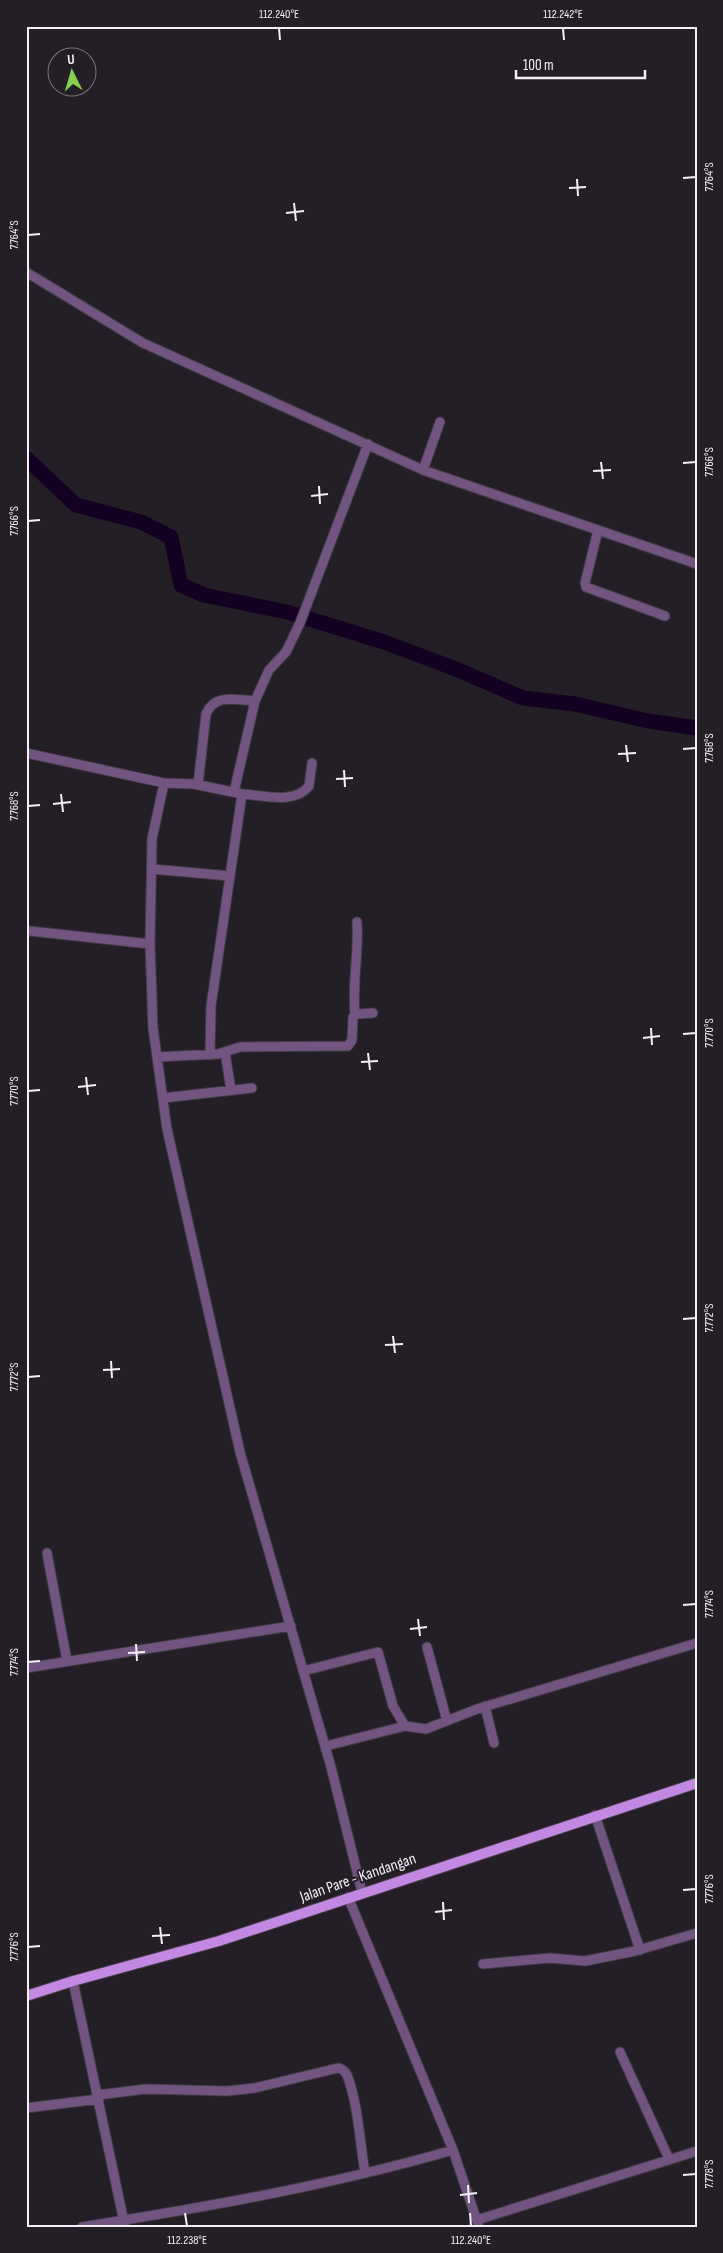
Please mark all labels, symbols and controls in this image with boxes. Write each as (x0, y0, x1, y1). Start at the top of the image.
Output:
text: 112.240°E (259, 7, 299, 22)
text: 112.242°E (543, 7, 583, 22)
north arrow (48, 48, 98, 98)
scale bar (516, 48, 644, 80)
text: U (67, 51, 75, 68)
text: 100 m (523, 56, 554, 75)
text: 7.764°S (702, 162, 717, 192)
text: 7.764°S (7, 220, 22, 250)
text: 7.766°S (702, 447, 717, 477)
text: 7.766°S (7, 506, 22, 536)
text: 7.768°S (702, 733, 717, 763)
text: 7.768°S (7, 791, 22, 821)
text: 7.770°S (702, 1018, 717, 1048)
text: 7.770°S (7, 1076, 22, 1106)
text: 7.772°S (702, 1304, 717, 1332)
text: 7.772°S (7, 1363, 22, 1391)
text: 7.774°S (702, 1590, 717, 1618)
text: 7.774°S (7, 1648, 22, 1676)
street label: Jalan Pare - Kandangan (297, 1849, 419, 1907)
text: 7.776°S (702, 1874, 717, 1904)
text: 7.776°S (7, 1932, 22, 1962)
text: 7.778°S (702, 2160, 717, 2188)
text: 112.238°E (167, 2233, 207, 2248)
text: 112.240°E (451, 2233, 491, 2248)

